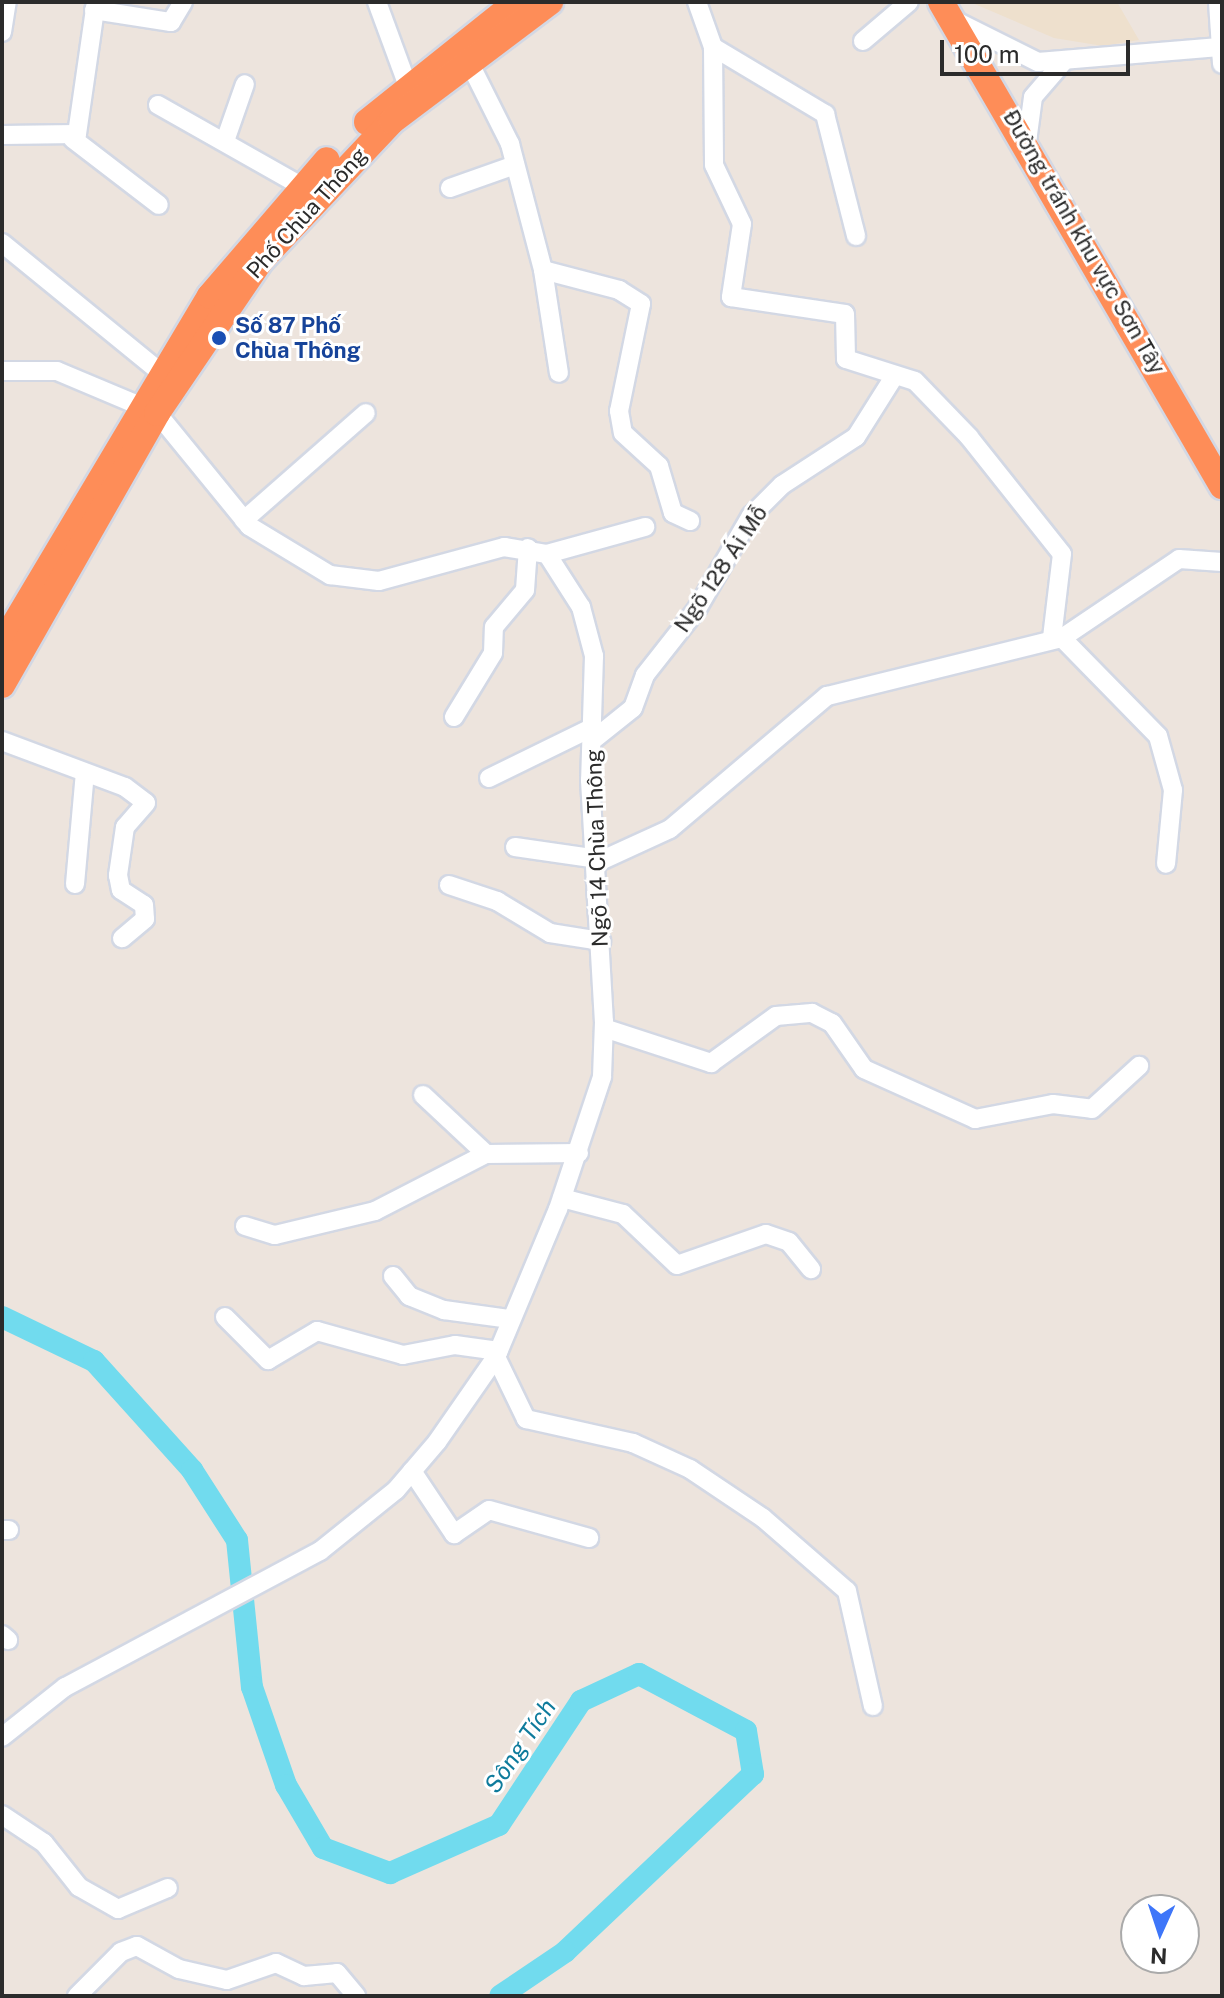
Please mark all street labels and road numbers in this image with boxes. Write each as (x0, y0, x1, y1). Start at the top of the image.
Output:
street label: Đường tránh khu vực Sơn Tây (997, 105, 1171, 379)
street label: Phố Chùa Thông (241, 142, 373, 284)
street label: Ngõ 128 Ái Mỗ (669, 501, 773, 637)
street label: Ngõ 14 Chùa Thông (580, 748, 614, 948)

